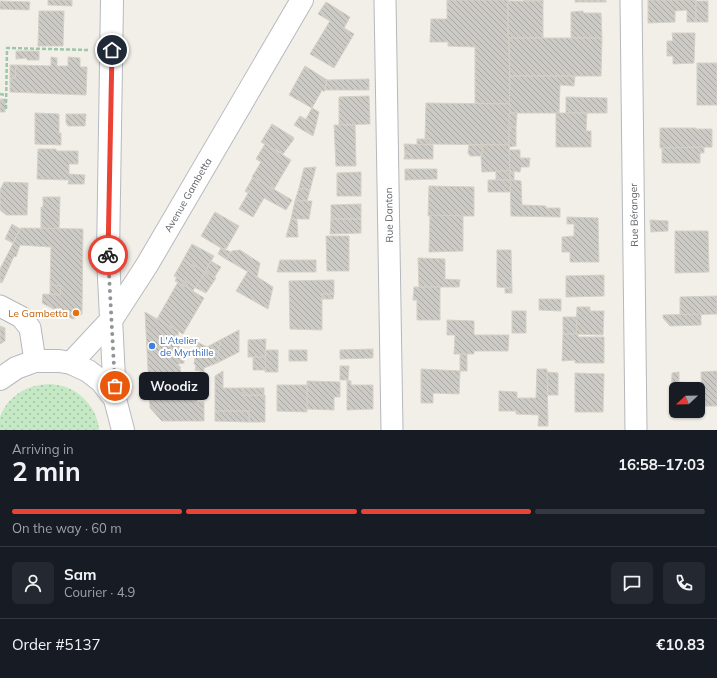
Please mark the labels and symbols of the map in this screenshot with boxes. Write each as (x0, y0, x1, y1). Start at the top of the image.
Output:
pin (95, 33, 129, 67)
street label: Avenue Gambetta (161, 155, 215, 235)
street label: Rue Béranger (627, 183, 641, 247)
street label: Rue Danton (382, 187, 396, 243)
courier (88, 235, 128, 275)
place label: Le Gambetta (8, 307, 68, 320)
marker: Le Gambetta (71, 308, 81, 318)
place label: L'Atelier de Myrthille (160, 334, 214, 359)
marker: L'Atelier de Myrthille (147, 341, 157, 351)
pin (98, 369, 132, 403)
callout: Woodiz (139, 372, 209, 400)
north arrow (669, 382, 705, 418)

